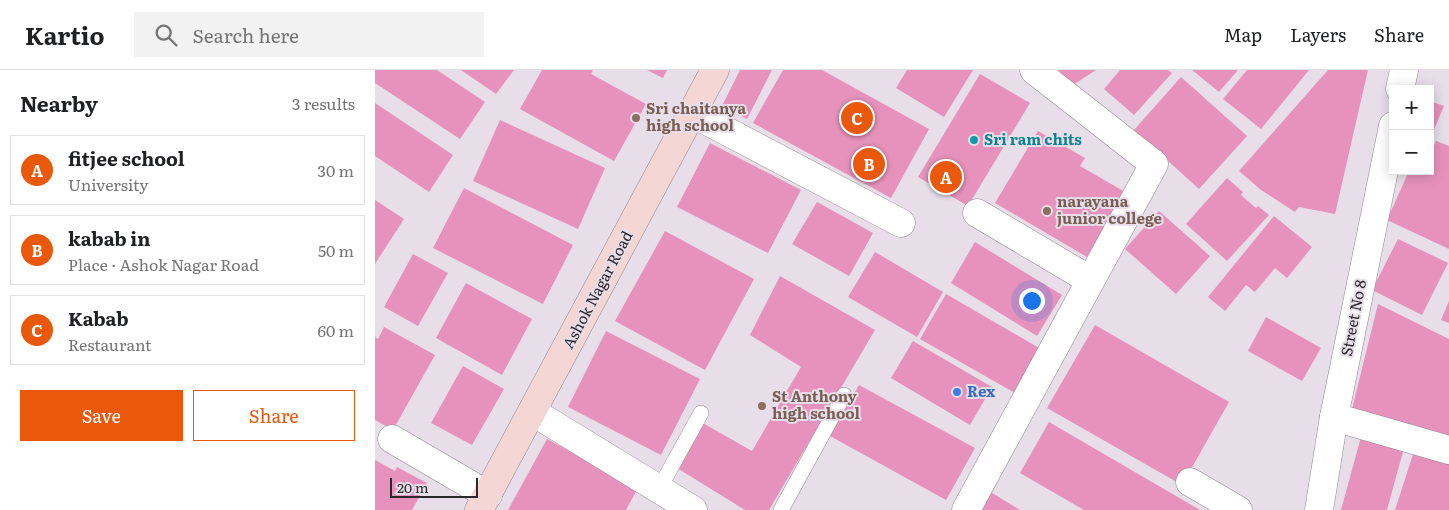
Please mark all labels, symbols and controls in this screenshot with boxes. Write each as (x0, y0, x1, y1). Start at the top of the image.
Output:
search box (134, 12, 484, 57)
text: Kartio (25, 17, 104, 52)
icon: search (152, 21, 180, 49)
text: Search here (192, 21, 299, 49)
text: Map (1224, 21, 1262, 48)
text: Layers (1290, 21, 1346, 48)
text: Share (1374, 21, 1424, 48)
map controls (1389, 85, 1434, 175)
button: + (1389, 85, 1434, 130)
text: Nearby (20, 87, 98, 118)
text: 3 results (292, 91, 355, 115)
place label: Sri chaitanya high school (646, 96, 747, 136)
pin: C (841, 99, 873, 137)
marker: Sri chaitanya high school (630, 112, 642, 124)
place label: Sri ram chits (984, 127, 1082, 150)
button: − (1389, 130, 1434, 175)
marker: Sri ram chits (968, 134, 980, 146)
text: fitjee school (68, 144, 185, 172)
pin: B (853, 145, 885, 183)
text: A (31, 158, 43, 182)
text: 30 m (317, 158, 354, 182)
pin: A (930, 158, 962, 196)
text: University (68, 172, 149, 196)
place label: narayana junior college (1057, 189, 1163, 229)
marker: narayana junior college (1041, 205, 1053, 217)
text: kabab in (68, 224, 150, 252)
street label: Ashok Nagar Road (556, 226, 638, 352)
text: B (31, 238, 43, 262)
text: 50 m (318, 238, 354, 262)
text: Place · Ashok Nagar Road (68, 252, 259, 276)
street label: Street No 8 (1334, 277, 1371, 358)
your location (1019, 288, 1045, 314)
text: Kabab (68, 304, 129, 332)
text: C (31, 318, 43, 342)
text: 60 m (317, 318, 354, 342)
text: Restaurant (68, 332, 152, 356)
place label: Rex (967, 379, 995, 402)
place label: St Anthony high school (772, 384, 861, 424)
marker: Rex (951, 386, 963, 398)
button: Save (20, 390, 183, 441)
button: Share (193, 390, 355, 441)
marker: St Anthony high school (756, 400, 768, 412)
scale bar (390, 475, 477, 498)
text: 20 m (397, 477, 429, 497)

